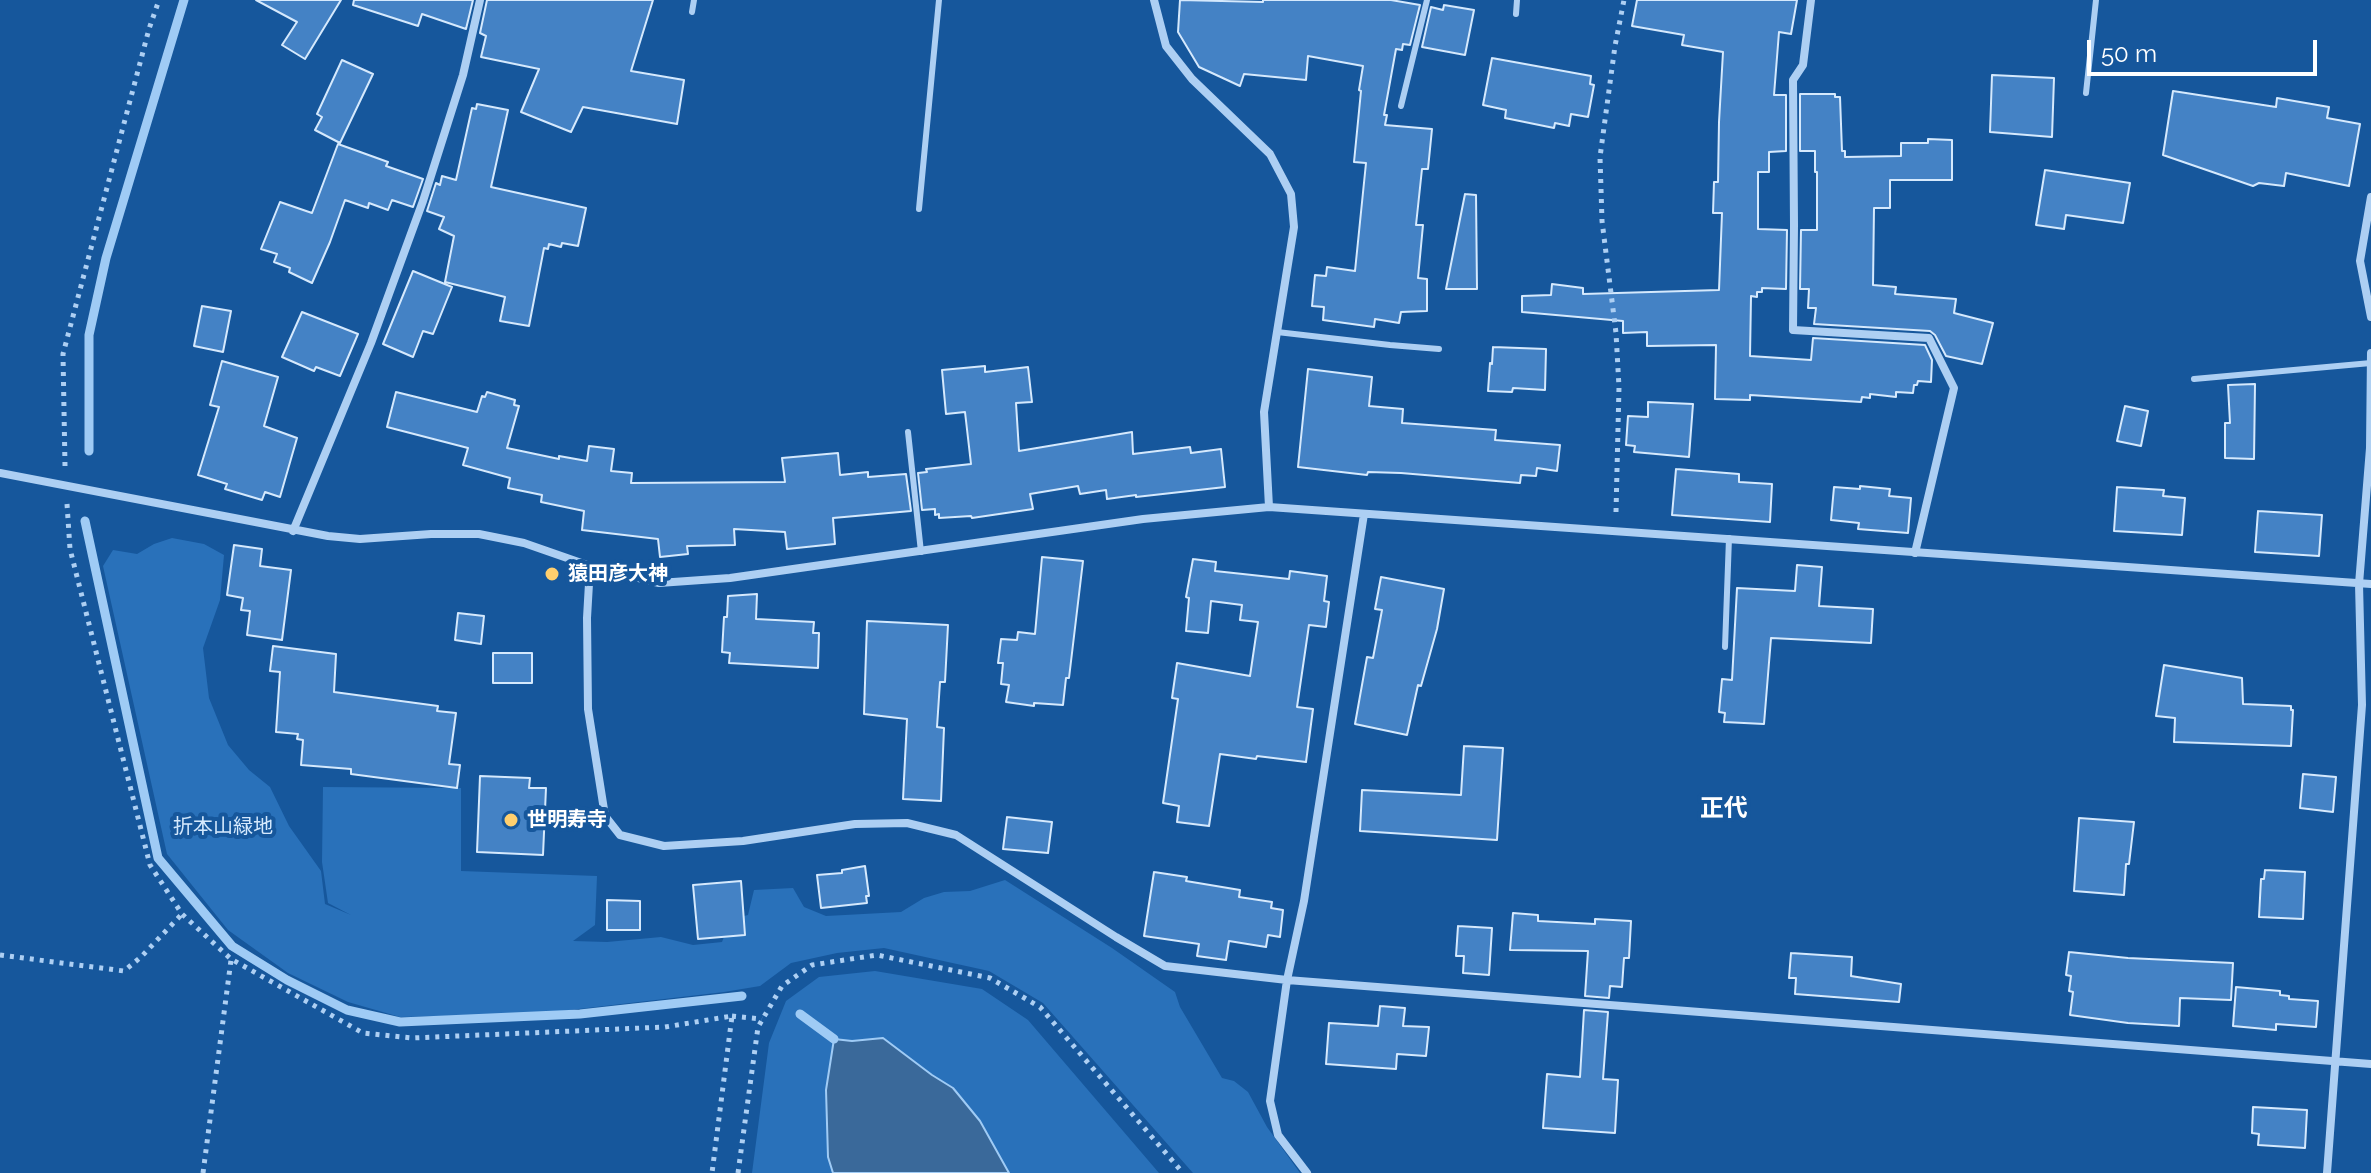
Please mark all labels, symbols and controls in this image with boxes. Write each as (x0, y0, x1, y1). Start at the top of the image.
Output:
scale bar (2091, 24, 2321, 74)
text: 50 m (2101, 39, 2157, 68)
place label: 猿田彦大神 (568, 562, 668, 586)
marker: 猿田彦大神 (543, 565, 561, 583)
district label: 正代 (1700, 795, 1748, 823)
place label: 世明寿寺 (527, 808, 607, 832)
marker: 世明寿寺 (502, 811, 520, 829)
park label: 折本山緑地 (173, 815, 273, 839)

